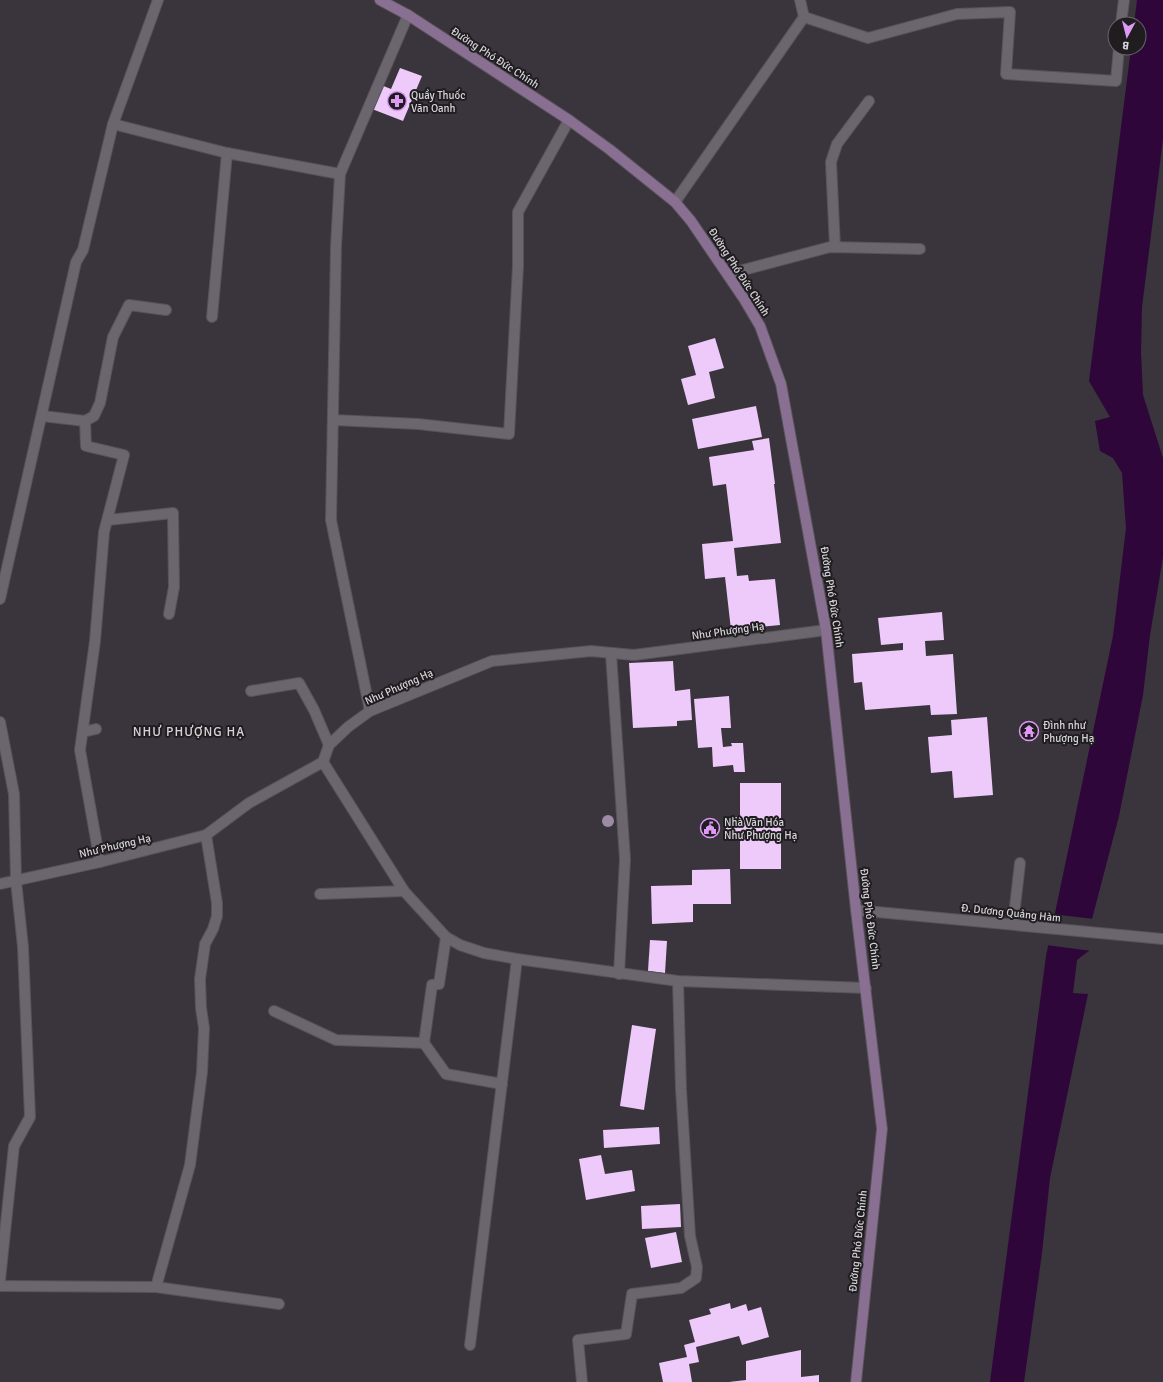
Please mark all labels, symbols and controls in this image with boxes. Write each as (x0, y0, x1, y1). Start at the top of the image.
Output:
north arrow (1107, 16, 1147, 56)
street label: Đường Phó Đức Chính (449, 25, 541, 91)
text: B (1121, 39, 1130, 52)
place label: Quầy Thuốc Văn Oanh (411, 88, 465, 115)
pharmacy icon: Quầy Thuốc Văn Oanh (386, 90, 408, 112)
street label: Đường Phó Đức Chính (706, 226, 772, 318)
street label: Đường Phó Đức Chính (818, 545, 846, 649)
street label: Như Phượng Hạ (691, 619, 766, 643)
street label: Như Phượng Hạ (363, 666, 436, 708)
place label: Đình như Phượng Hạ (1043, 719, 1095, 745)
temple icon: Đình như Phượng Hạ (1018, 720, 1040, 742)
district label: NHƯ PHƯỢNG HẠ (133, 724, 245, 740)
place label: Nhà Văn Hóa Như Phượng Hạ (724, 816, 798, 842)
public building icon: Nhà Văn Hóa Như Phượng Hạ (699, 817, 721, 839)
street label: Như Phượng Hạ (78, 831, 153, 861)
street label: Đường Phó Đức Chính (857, 867, 883, 971)
street label: Đ. Dương Quảng Hàm (960, 901, 1062, 925)
street label: Đường Phó Đức Chính (846, 1189, 870, 1293)

